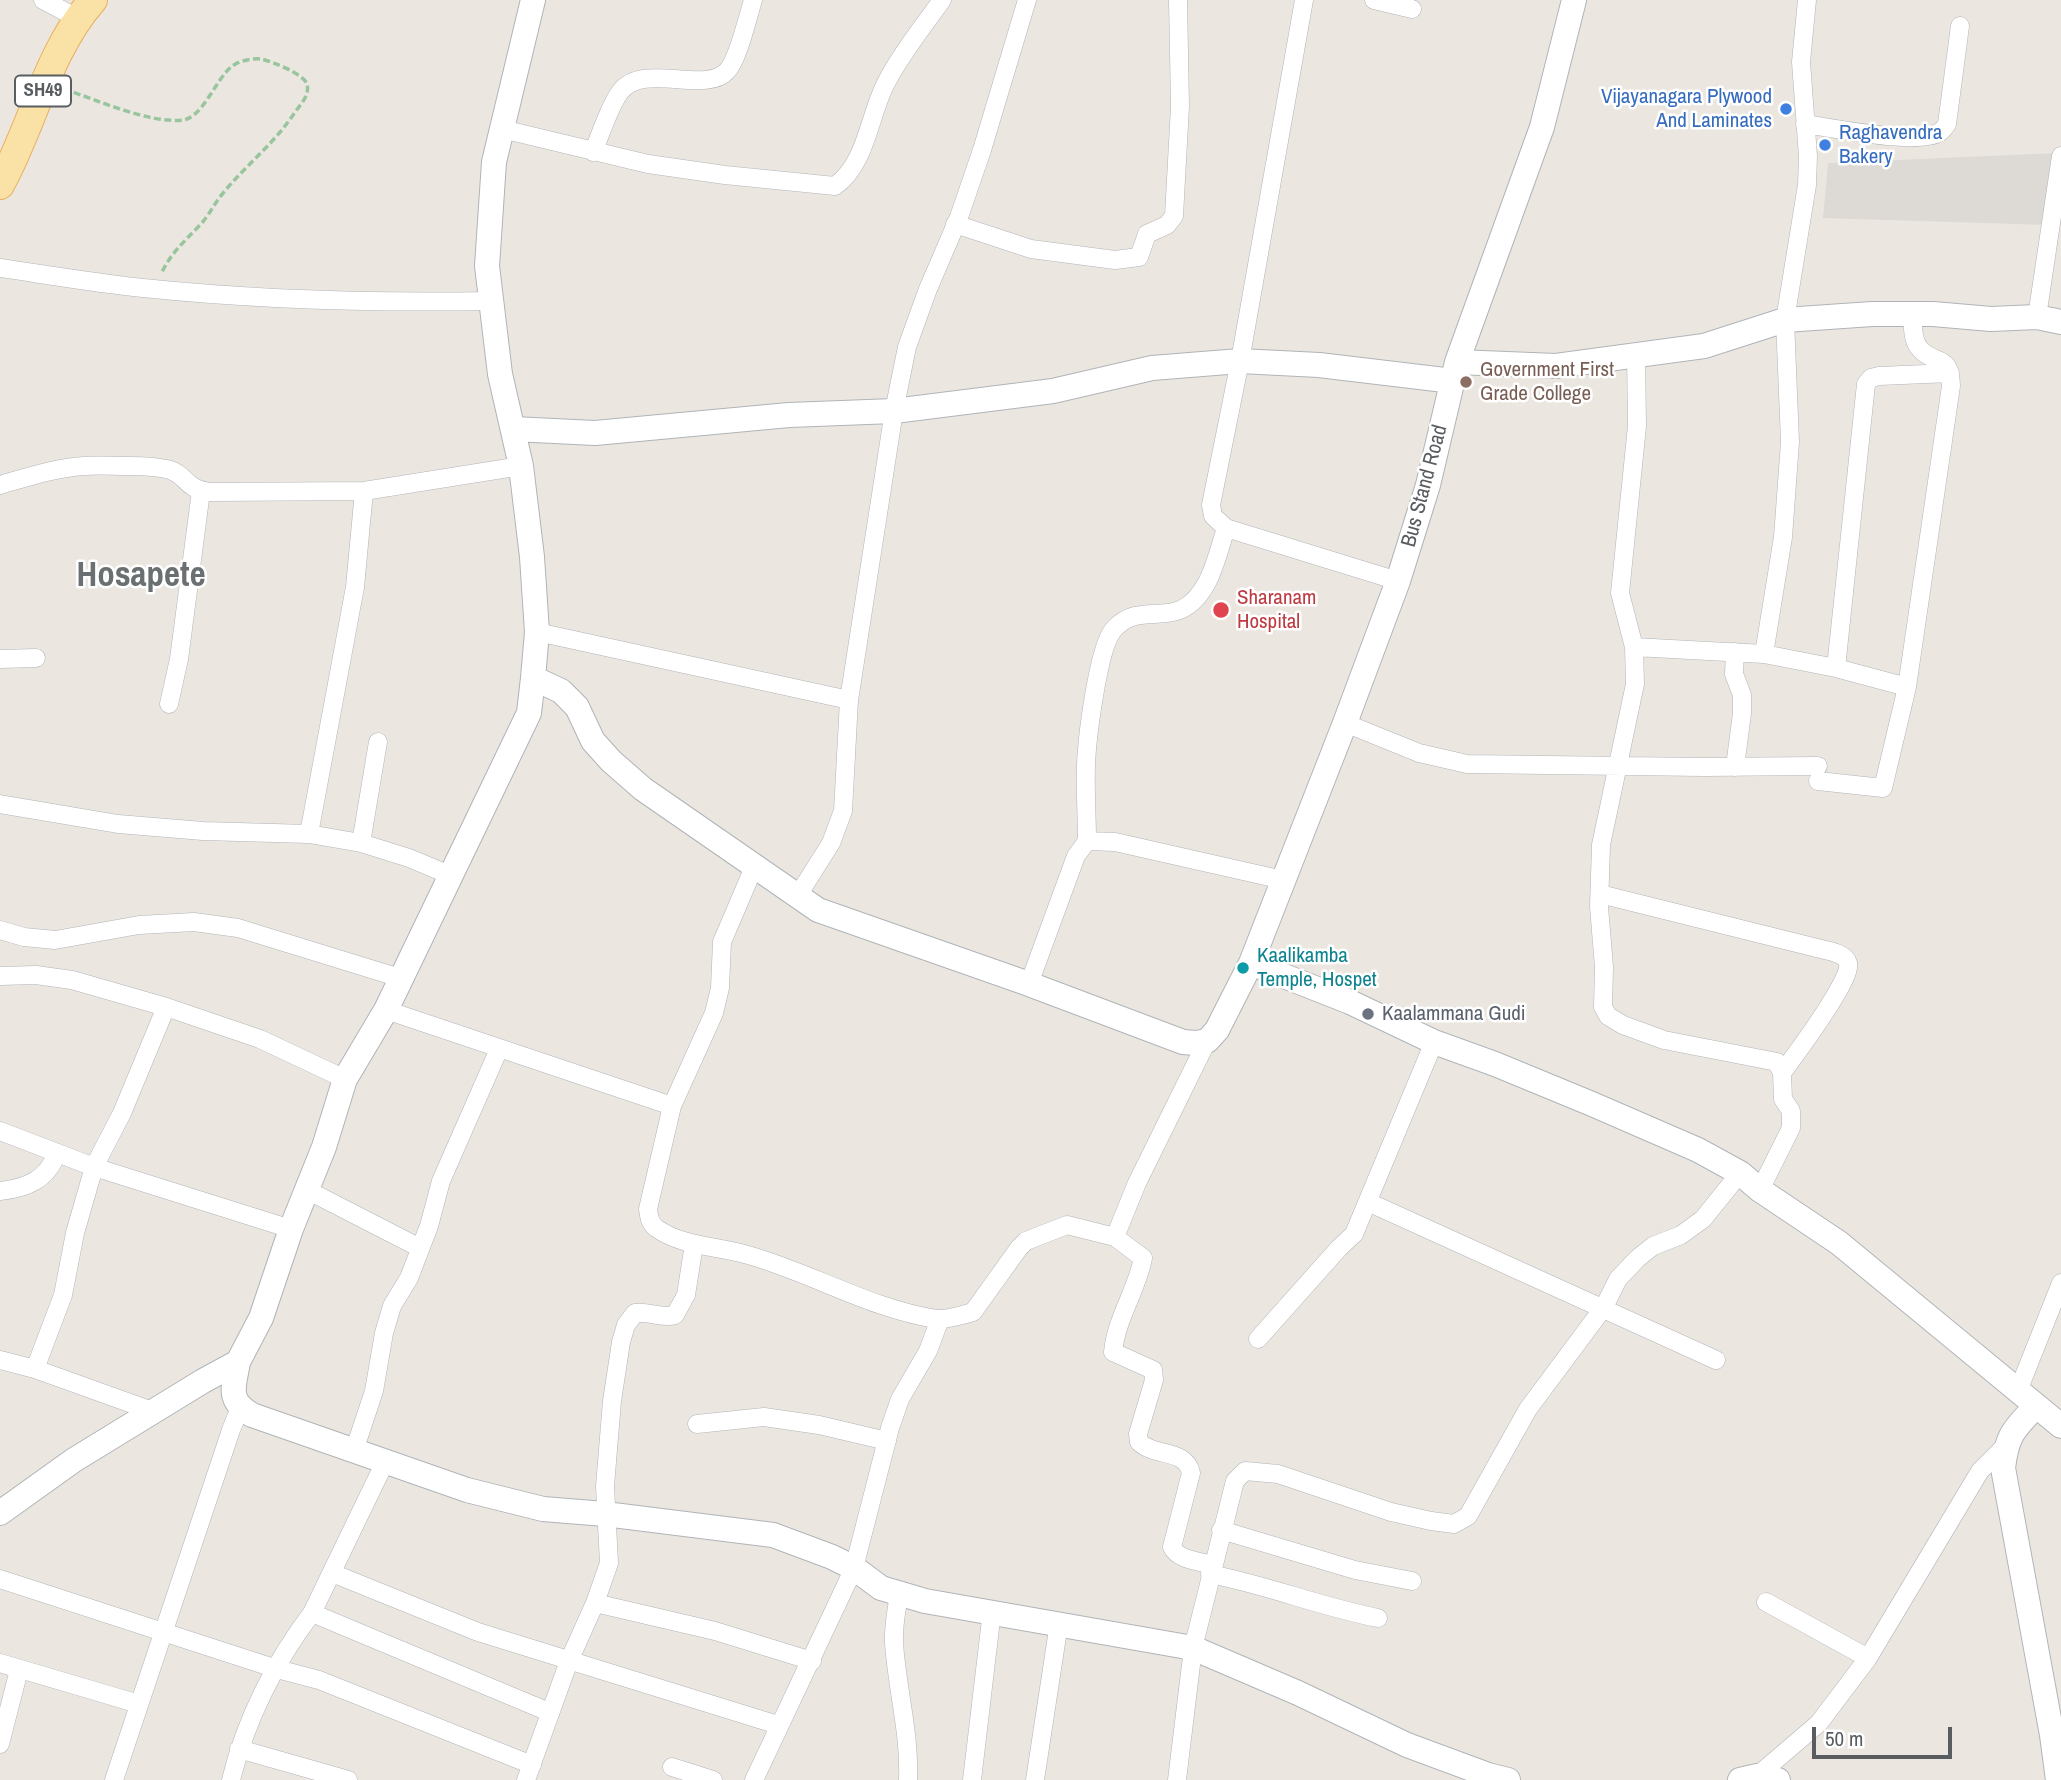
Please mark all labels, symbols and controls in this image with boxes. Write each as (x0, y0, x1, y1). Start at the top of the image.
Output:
road number: SH49 (15, 76, 71, 106)
place label: Vijayanagara Plywood And Laminates (1601, 84, 1772, 134)
marker: Vijayanagara Plywood And Laminates (1778, 101, 1794, 117)
place label: Raghavendra Bakery (1839, 120, 1942, 170)
marker: Raghavendra Bakery (1817, 137, 1833, 153)
place label: Government First Grade College (1480, 357, 1614, 407)
marker: Government First Grade College (1458, 374, 1474, 390)
street label: Bus Stand Road (1397, 422, 1453, 550)
district label: Hosapete (76, 556, 206, 598)
place label: Sharanam Hospital (1237, 585, 1316, 635)
marker: Sharanam Hospital (1211, 600, 1231, 620)
place label: Kaalikamba Temple, Hospet (1257, 943, 1377, 993)
marker: Kaalikamba Temple, Hospet (1235, 960, 1251, 976)
place label: Kaalammana Gudi (1382, 1001, 1526, 1027)
marker: Kaalammana Gudi (1360, 1006, 1376, 1022)
scale bar (1816, 1714, 1956, 1758)
text: 50 m (1825, 1724, 1863, 1753)

